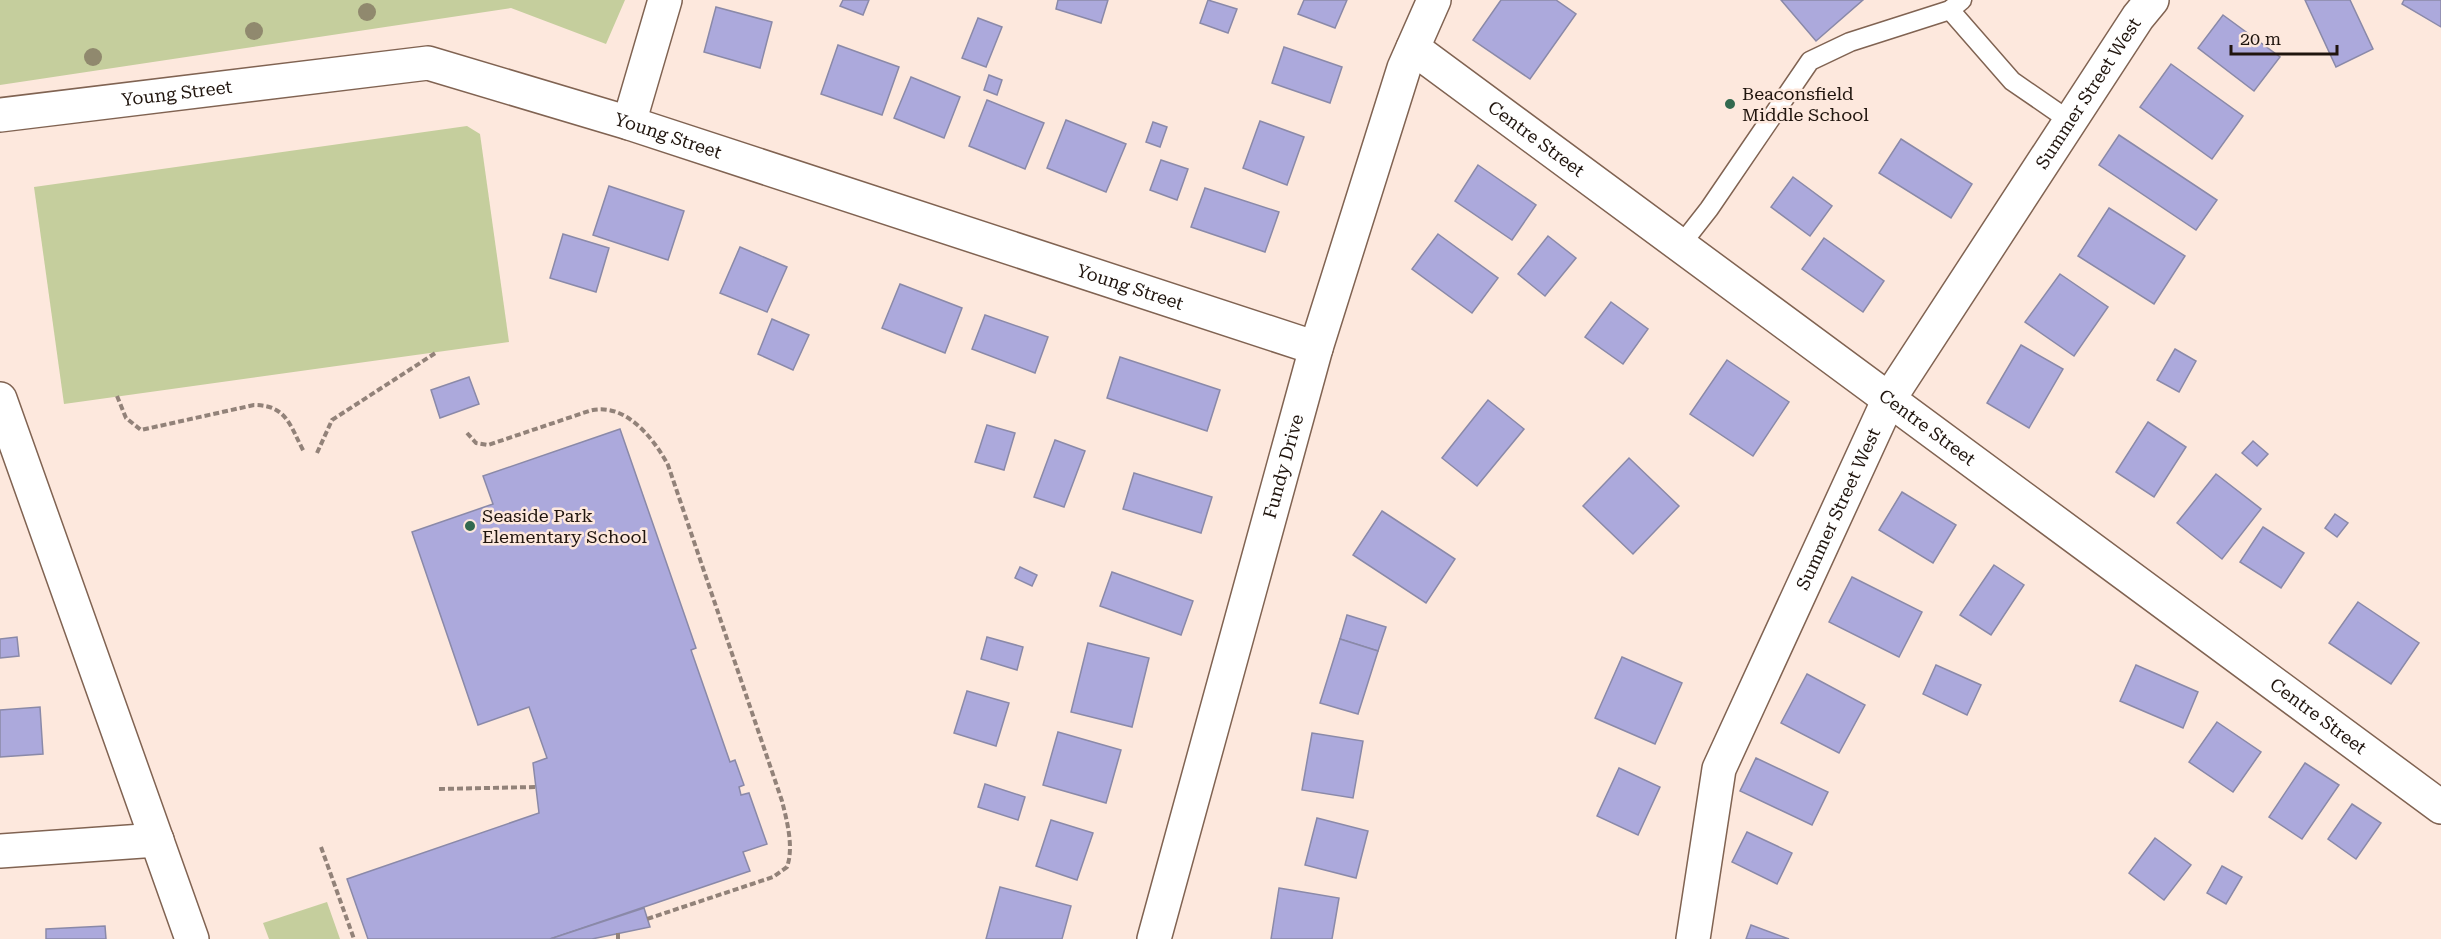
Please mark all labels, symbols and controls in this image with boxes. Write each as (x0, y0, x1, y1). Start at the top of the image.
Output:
street label: Summer Street West (2031, 13, 2145, 173)
scale bar (2231, 18, 2338, 56)
text: 20 m (2240, 28, 2281, 49)
street label: Young Street (120, 76, 233, 110)
place label: Beaconsfield Middle School (1742, 83, 1869, 125)
street label: Centre Street (1484, 96, 1589, 181)
marker: Beaconsfield Middle School (1723, 97, 1737, 111)
street label: Young Street (612, 108, 725, 163)
street label: Young Street (1074, 259, 1186, 314)
street label: Centre Street (1875, 385, 1980, 470)
street label: Fundy Drive (1259, 412, 1307, 521)
street label: Summer Street West (1792, 424, 1884, 593)
place label: Seaside Park Elementary School (482, 505, 647, 547)
marker: Seaside Park Elementary School (463, 519, 477, 533)
street label: Centre Street (2266, 673, 2371, 758)

